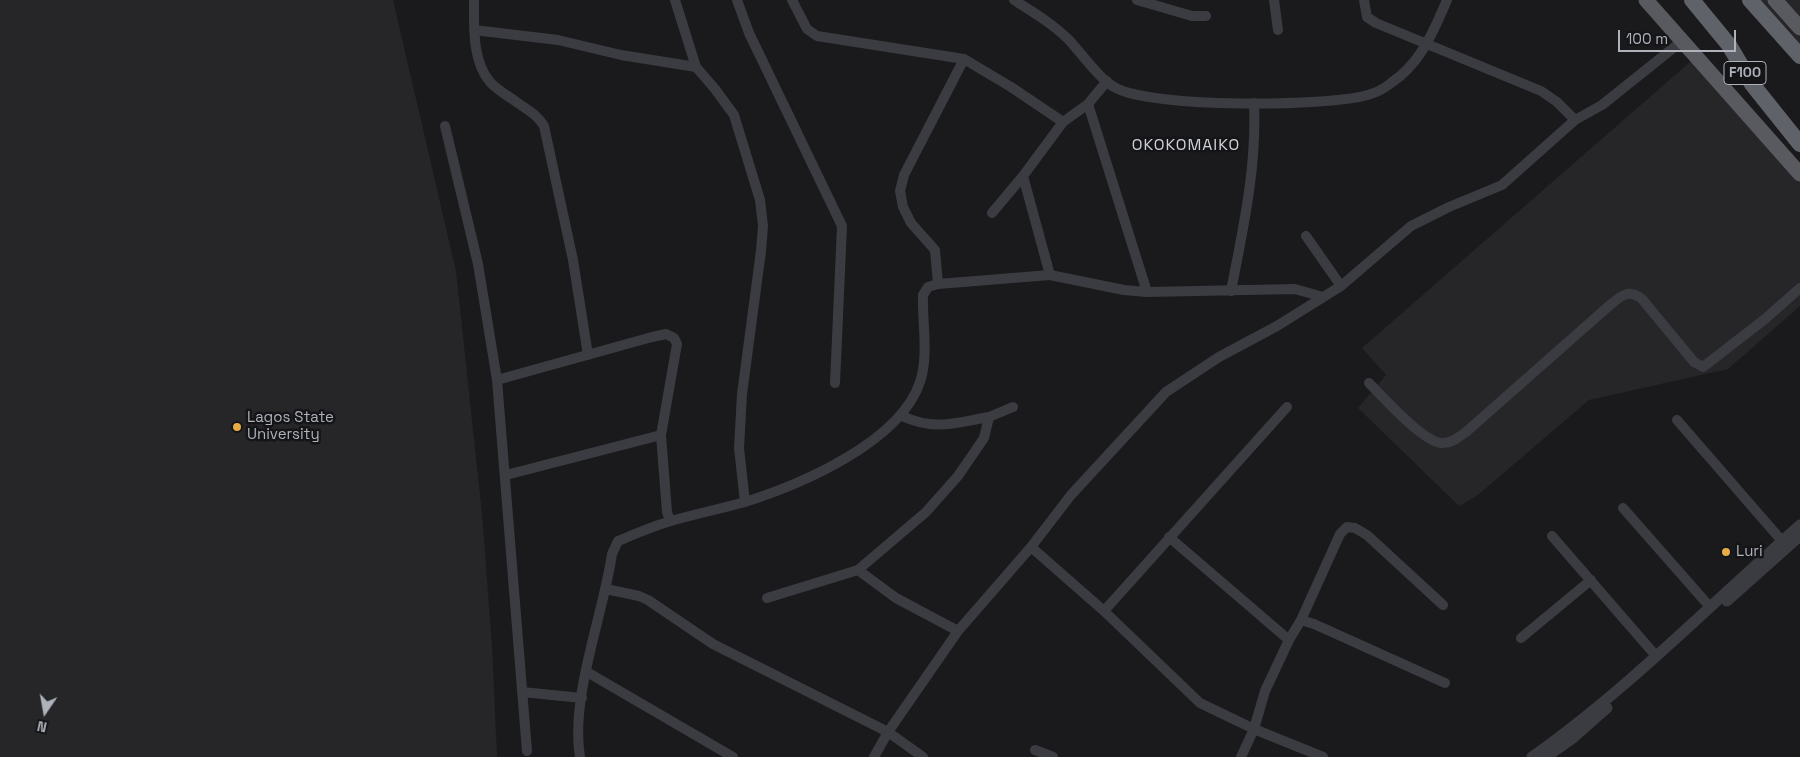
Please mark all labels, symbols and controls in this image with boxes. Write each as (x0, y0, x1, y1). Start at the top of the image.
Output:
scale bar (1620, 20, 1738, 52)
text: 100 m (1626, 29, 1668, 48)
road number: F100 (1724, 62, 1766, 84)
district label: OKOKOMAIKO (1131, 136, 1241, 156)
place label: Lagos State University (247, 409, 334, 444)
marker: Lagos State University (231, 421, 243, 433)
place label: Luri (1736, 543, 1763, 561)
marker: Luri (1720, 546, 1732, 558)
north arrow (20, 687, 70, 737)
text: N (35, 717, 48, 736)

